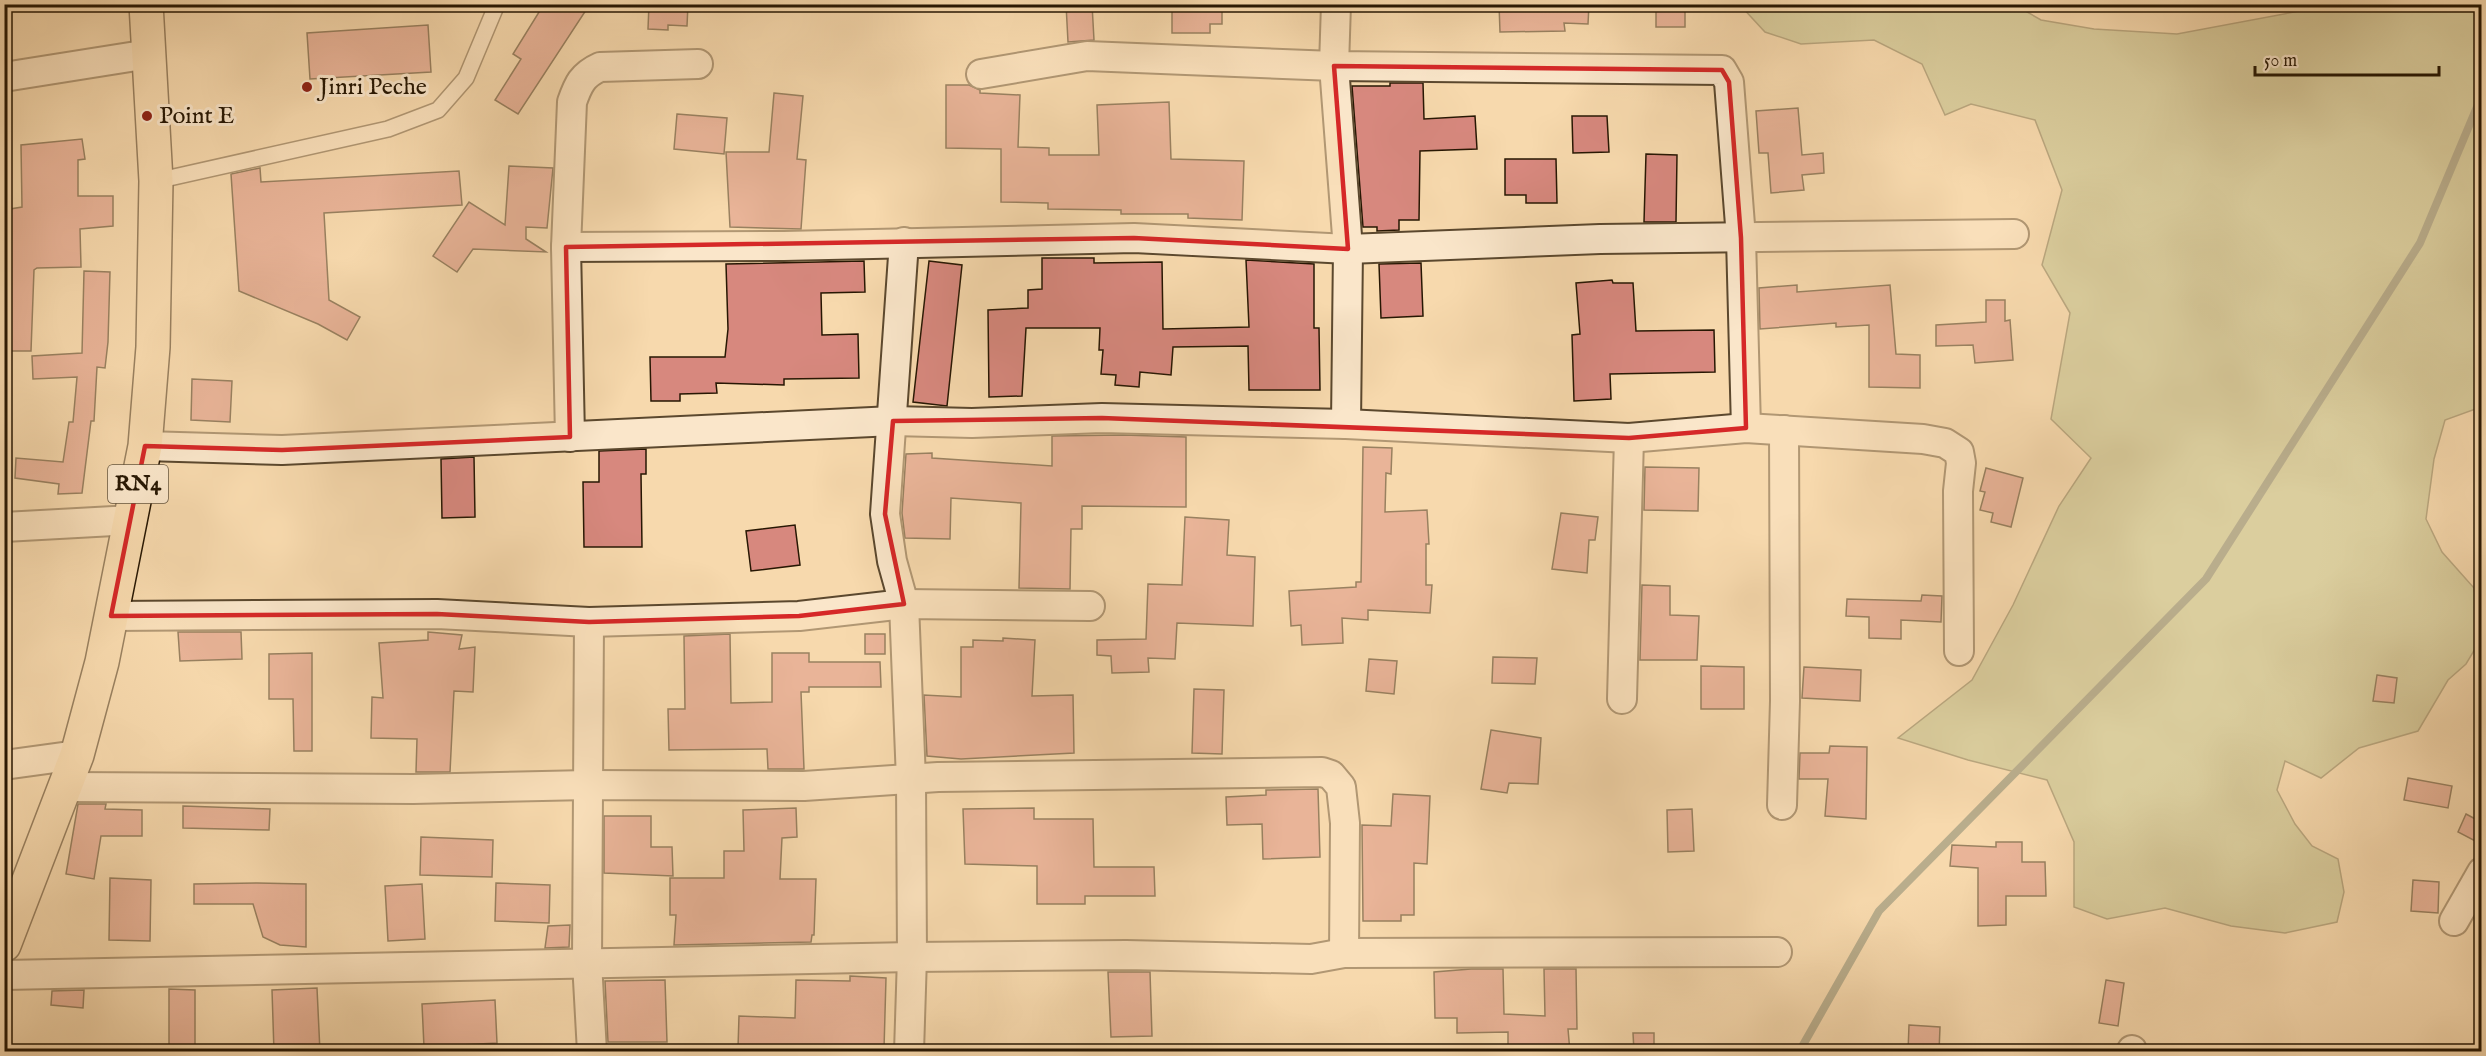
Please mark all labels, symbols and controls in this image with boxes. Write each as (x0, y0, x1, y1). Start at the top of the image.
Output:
scale bar (2255, 39, 2440, 77)
text: 50 m (2264, 50, 2297, 73)
place label: Jinri Peche (316, 72, 427, 103)
marker: Jinri Peche (300, 80, 314, 94)
place label: Point E (159, 101, 235, 132)
marker: Point E (140, 109, 154, 123)
road number: RN4 (108, 465, 168, 503)

